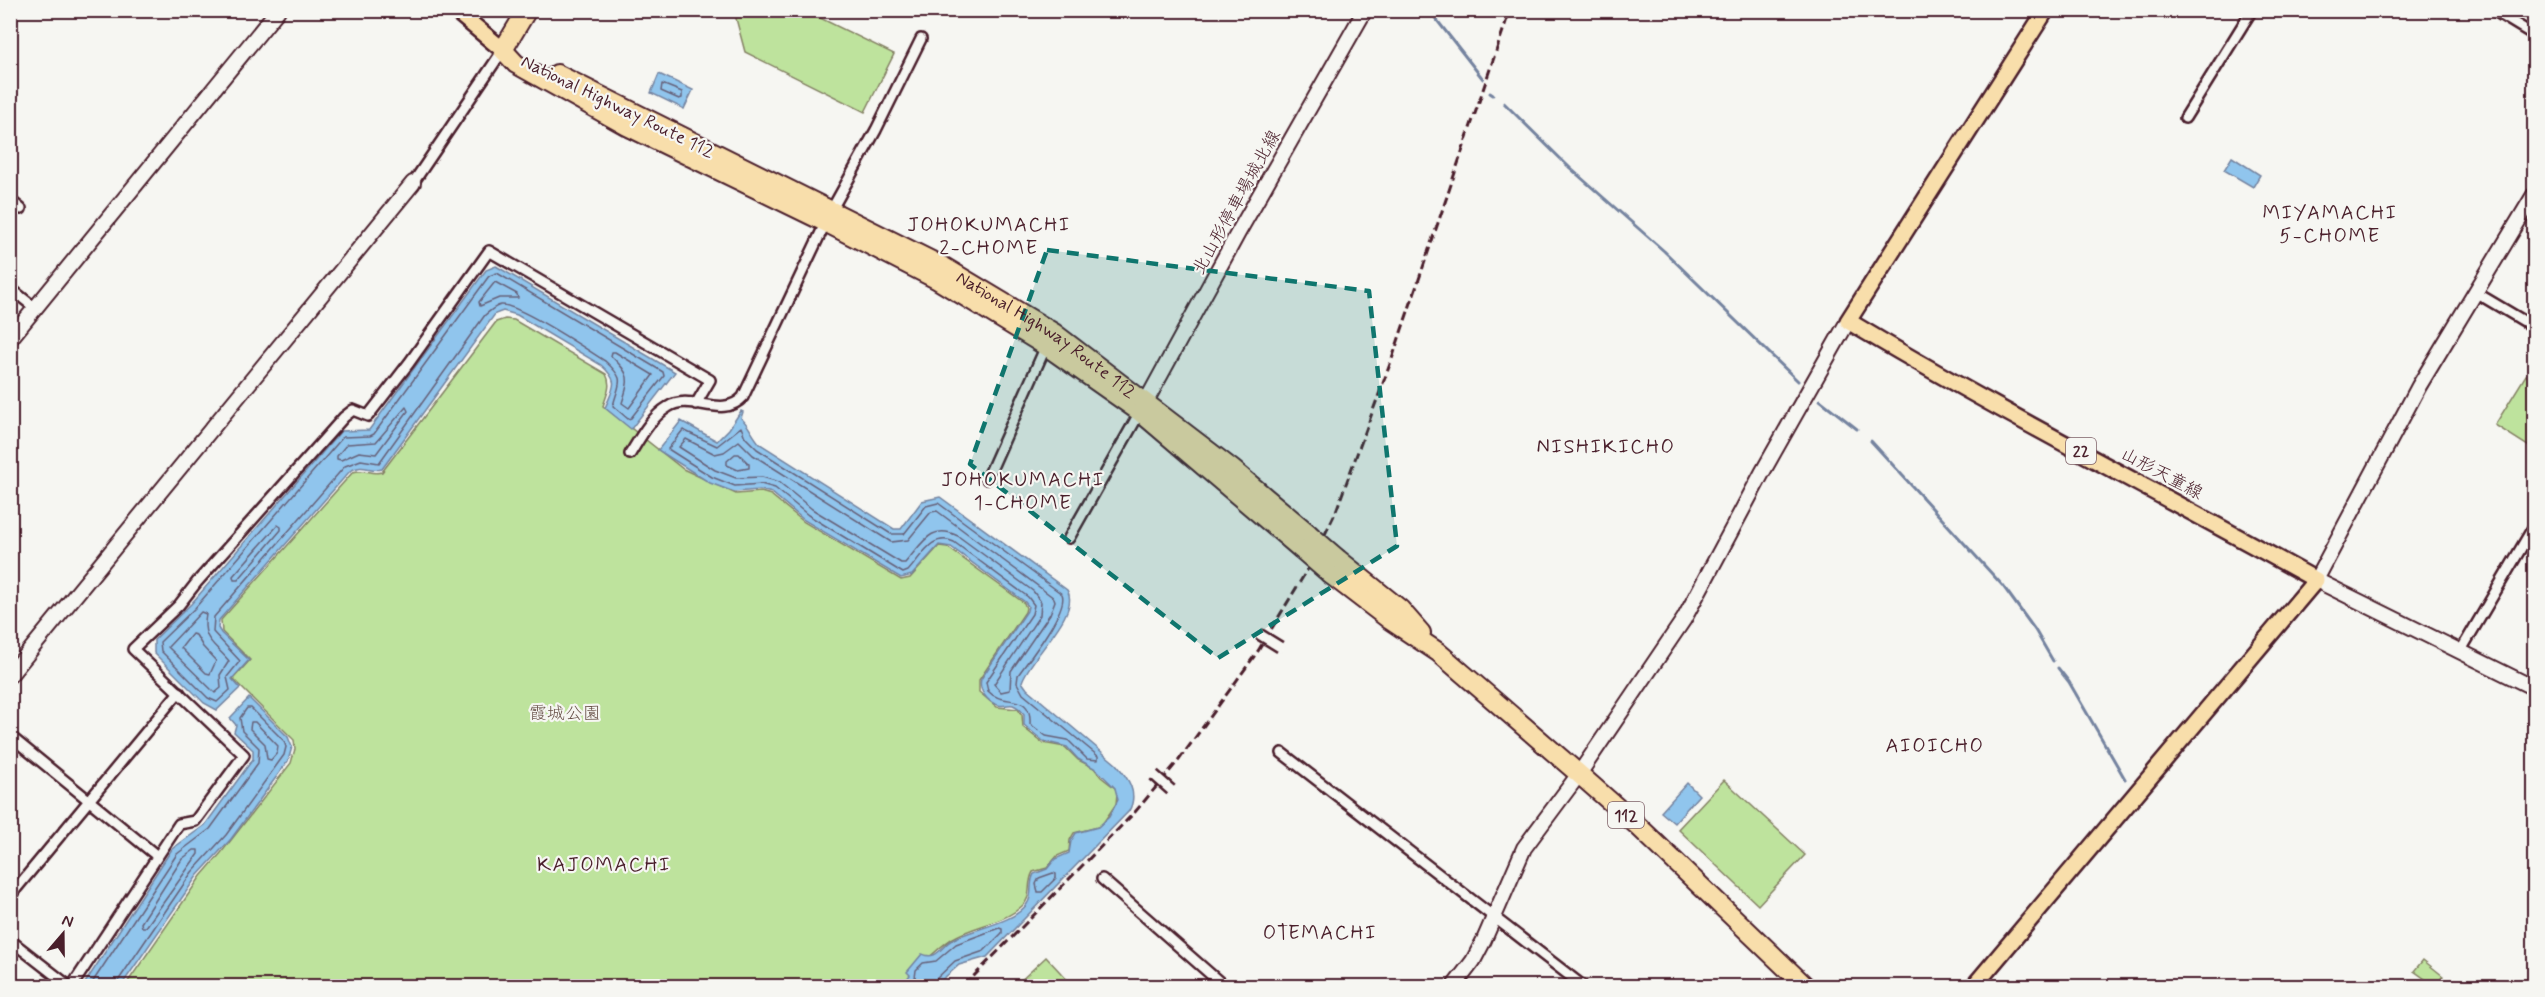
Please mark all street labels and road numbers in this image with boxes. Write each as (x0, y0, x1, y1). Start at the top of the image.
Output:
street label: National Highway Route 112 (517, 50, 718, 164)
street label: 北山形停車場城北線 (1187, 126, 1287, 279)
street label: National Highway Route 112 (951, 266, 1141, 404)
road number: 22 (2066, 438, 2096, 464)
street label: 山形天童線 (2116, 442, 2207, 506)
road number: 112 (1608, 802, 1644, 828)

